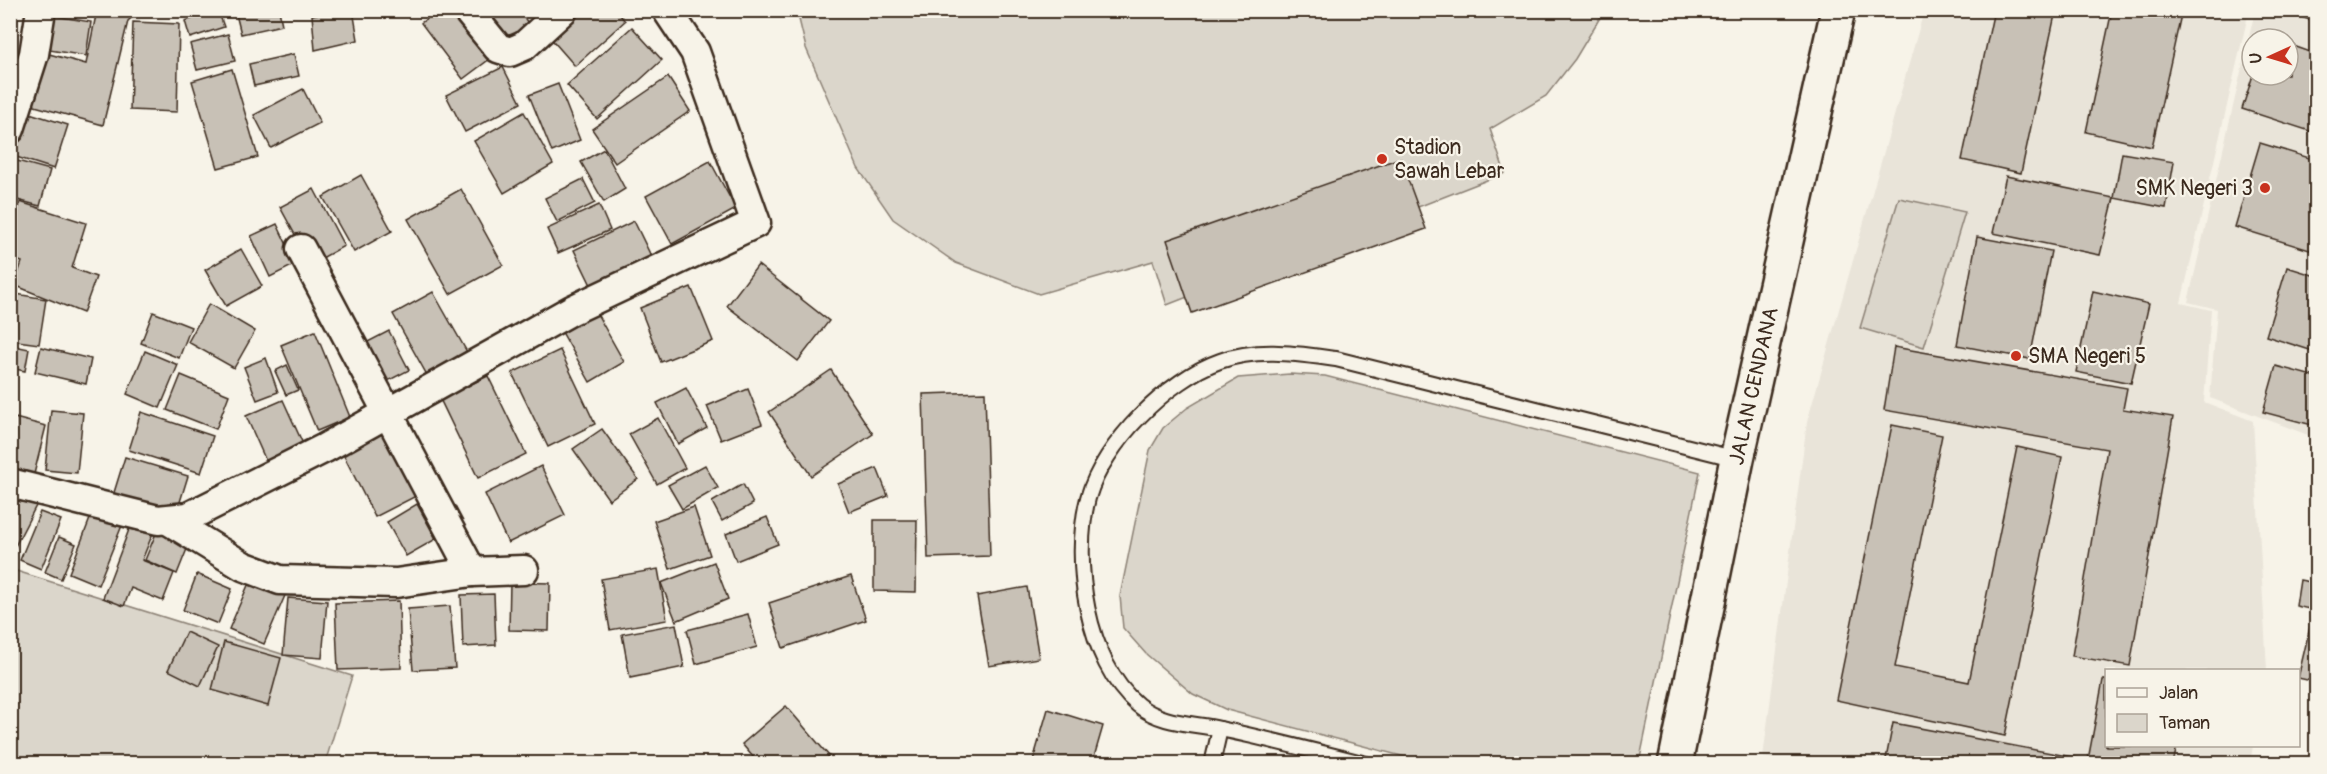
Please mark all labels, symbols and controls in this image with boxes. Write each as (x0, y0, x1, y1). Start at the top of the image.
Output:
north arrow (2240, 27, 2300, 87)
text: U (2246, 52, 2266, 64)
place label: Stadion Sawah Lebar (1394, 134, 1505, 185)
marker: Stadion Sawah Lebar (1375, 152, 1389, 166)
place label: SMK Negeri 3 (2135, 175, 2253, 202)
marker: SMK Negeri 3 (2258, 181, 2272, 195)
street label: JALAN CENDANA (1723, 304, 1784, 467)
place label: SMA Negeri 5 (2028, 343, 2146, 370)
marker: SMA Negeri 5 (2009, 349, 2023, 363)
legend (2105, 669, 2300, 747)
text: Jalan (2159, 682, 2198, 705)
text: Taman (2159, 712, 2210, 735)

